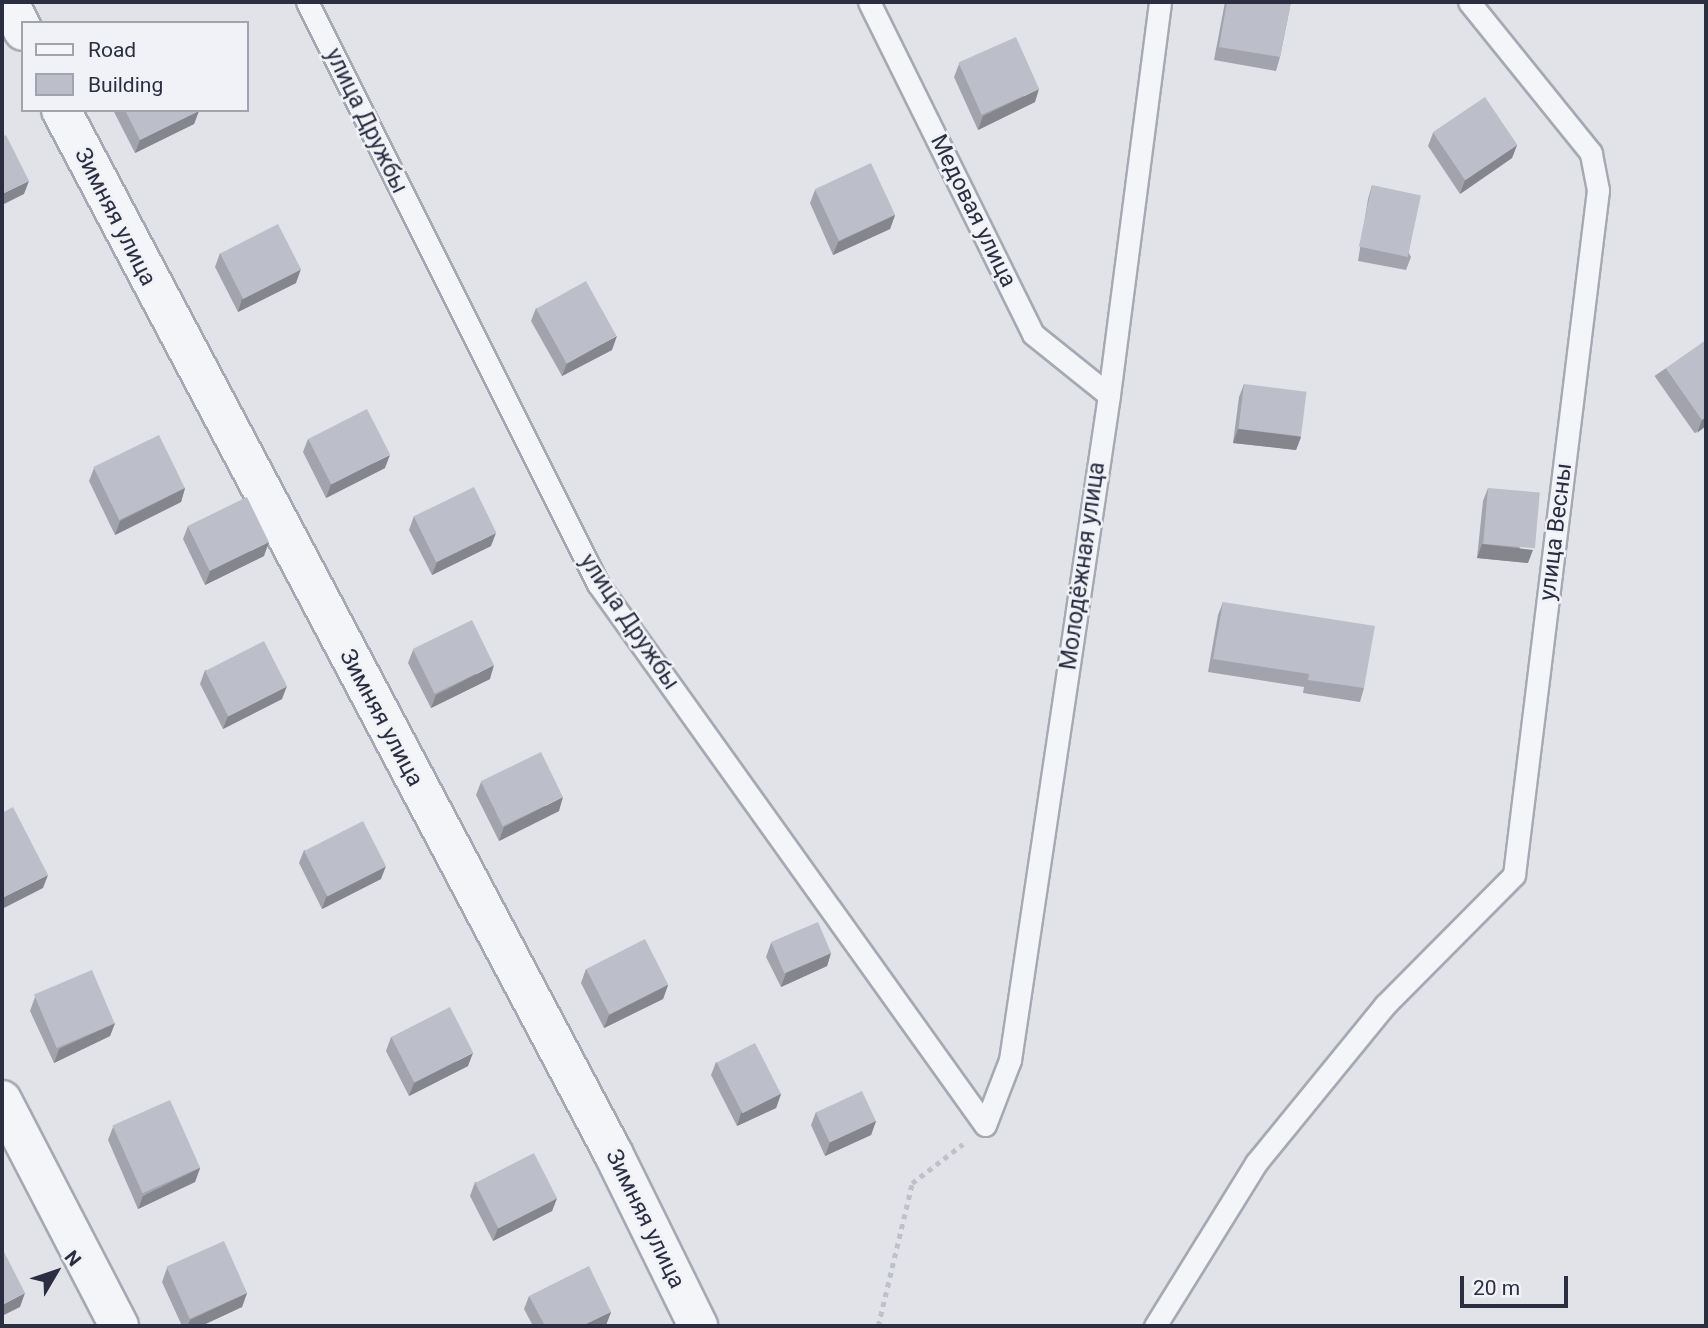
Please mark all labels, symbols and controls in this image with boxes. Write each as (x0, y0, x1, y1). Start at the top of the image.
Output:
legend (21, 21, 248, 112)
text: Road (88, 38, 136, 62)
street label: улица Дружбы (319, 44, 413, 198)
text: Building (88, 73, 163, 97)
street label: Медовая улица (924, 130, 1022, 292)
street label: Зимняя улица (68, 143, 162, 291)
street label: Молодёжная улица (1055, 460, 1111, 672)
street label: улица Весны (1534, 462, 1578, 602)
street label: улица Дружбы (573, 549, 685, 695)
street label: Зимняя улица (333, 645, 429, 791)
street label: Зимняя улица (599, 1145, 691, 1293)
north arrow (21, 1237, 91, 1307)
text: N (60, 1246, 86, 1271)
scale bar (1463, 1262, 1572, 1306)
text: 20 m (1473, 1276, 1520, 1300)

